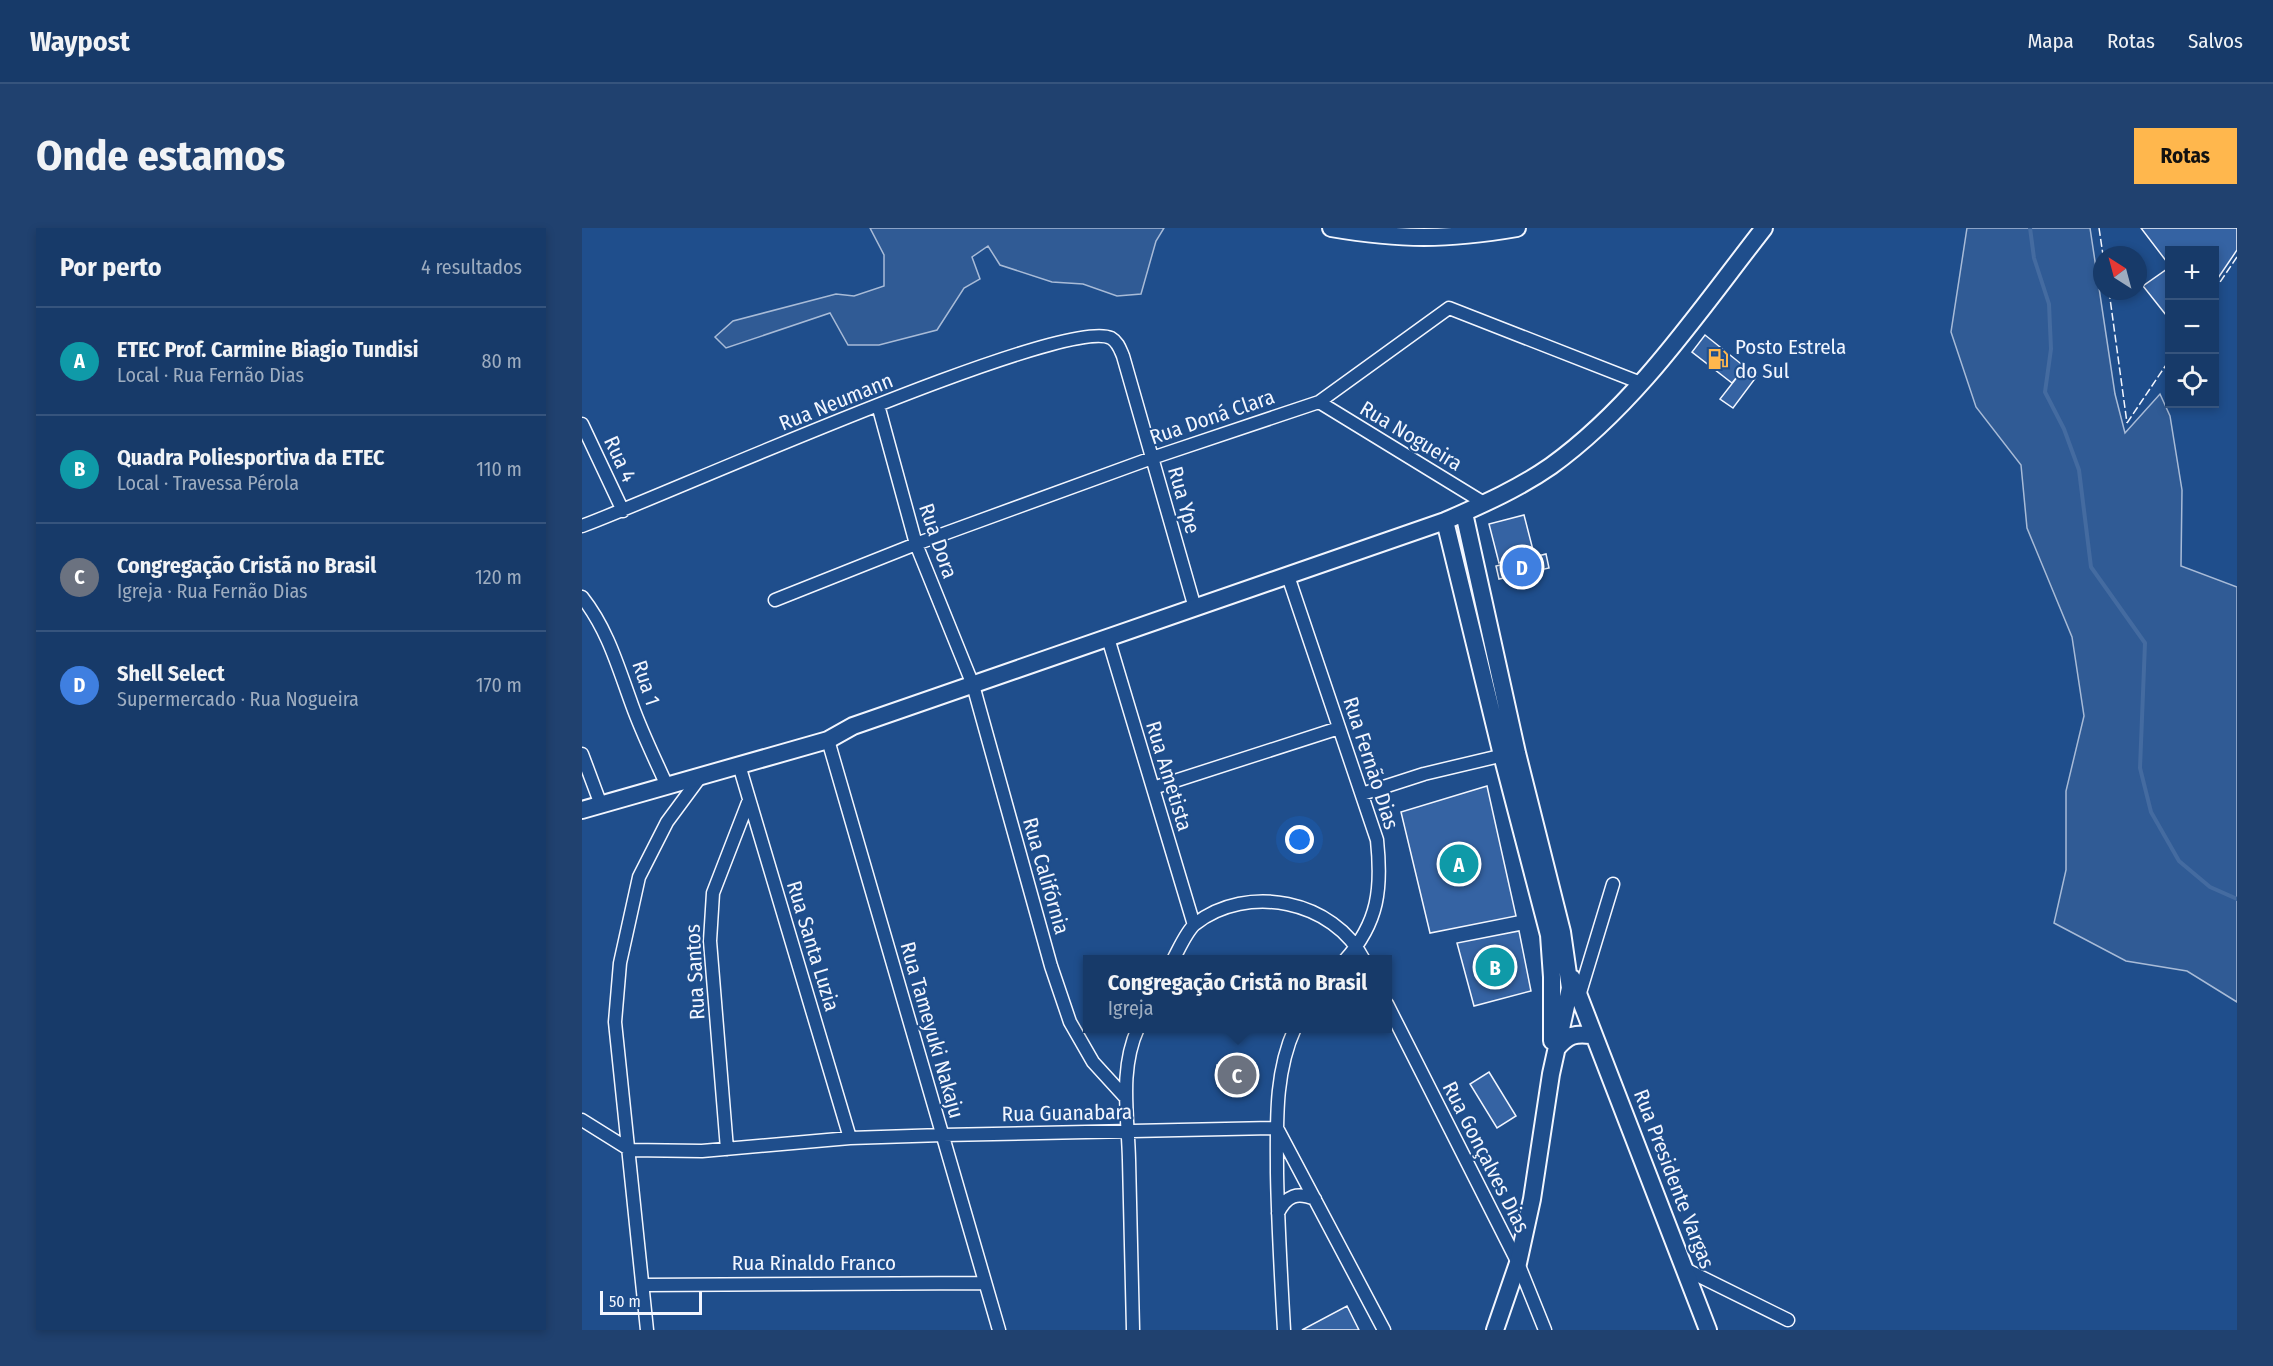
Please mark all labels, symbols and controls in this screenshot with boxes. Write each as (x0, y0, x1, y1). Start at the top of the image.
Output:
text: Waypost (30, 25, 130, 58)
text: Mapa (2027, 28, 2074, 54)
text: Rotas (2107, 28, 2155, 54)
text: Salvos (2188, 28, 2243, 54)
button: Rotas (2134, 128, 2237, 184)
text: Onde estamos (36, 131, 285, 181)
north arrow (2093, 246, 2147, 300)
map controls (2165, 246, 2219, 408)
button: + (2165, 246, 2219, 300)
text: Por perto (60, 252, 162, 283)
text: 4 resultados (421, 255, 522, 279)
button: − (2165, 300, 2219, 354)
place label: Posto Estrela do Sul (1735, 334, 1846, 384)
text: ETEC Prof. Carmine Biagio Tundisi (117, 336, 418, 363)
fuel station icon: Posto Estrela do Sul (1706, 347, 1730, 371)
text: A (74, 349, 85, 373)
text: 80 m (482, 349, 522, 373)
button: locate (2165, 354, 2219, 408)
text: Local · Rua Fernão Dias (117, 363, 304, 387)
street label: Rua Neumann (775, 367, 897, 437)
street label: Rua Doná Clara (1146, 383, 1278, 451)
street label: Rua Nogueira (1355, 395, 1467, 477)
street label: Rua 4 (598, 432, 642, 486)
text: Quadra Poliesportiva da ETEC (117, 444, 385, 471)
text: B (74, 457, 85, 481)
text: 110 m (476, 457, 522, 481)
street label: Rua Ype (1162, 463, 1206, 537)
text: Local · Travessa Pérola (117, 471, 299, 495)
street label: Rua Dora (913, 500, 963, 582)
pin: D (1502, 544, 1542, 590)
text: Congregação Cristã no Brasil (117, 552, 376, 579)
text: C (74, 565, 85, 589)
text: 120 m (475, 565, 522, 589)
text: Igreja · Rua Fernão Dias (117, 579, 308, 603)
street label: Rua 1 (626, 657, 666, 709)
text: Shell Select (117, 660, 225, 687)
text: D (74, 673, 85, 697)
text: 170 m (476, 673, 522, 697)
text: Supermercado · Rua Nogueira (117, 687, 359, 711)
street label: Rua Fernão Dias (1337, 693, 1405, 833)
street label: Rua Ametista (1140, 718, 1198, 834)
street label: Rua Califórnia (1017, 815, 1075, 937)
your location (1285, 825, 1314, 854)
pin: A (1440, 842, 1478, 886)
street label: Rua Santa Luzia (781, 878, 845, 1014)
street label: Rua Santos (680, 923, 710, 1021)
street label: Rua Tameyuki Nakaju (894, 939, 970, 1121)
pin: B (1476, 944, 1514, 990)
popup (1083, 955, 1392, 1033)
text: Congregação Cristã no Brasil (1108, 969, 1367, 996)
text: Igreja (1108, 996, 1154, 1020)
pin: C (1218, 1052, 1256, 1098)
street label: Rua Gonçalves Dias (1437, 1077, 1535, 1237)
street label: Rua Presidente Vargas (1628, 1086, 1720, 1272)
street label: Rua Guanabara (1002, 1099, 1132, 1127)
street label: Rua Rinaldo Franco (732, 1250, 896, 1276)
scale bar (600, 1288, 702, 1316)
text: 50 m (609, 1292, 641, 1311)

